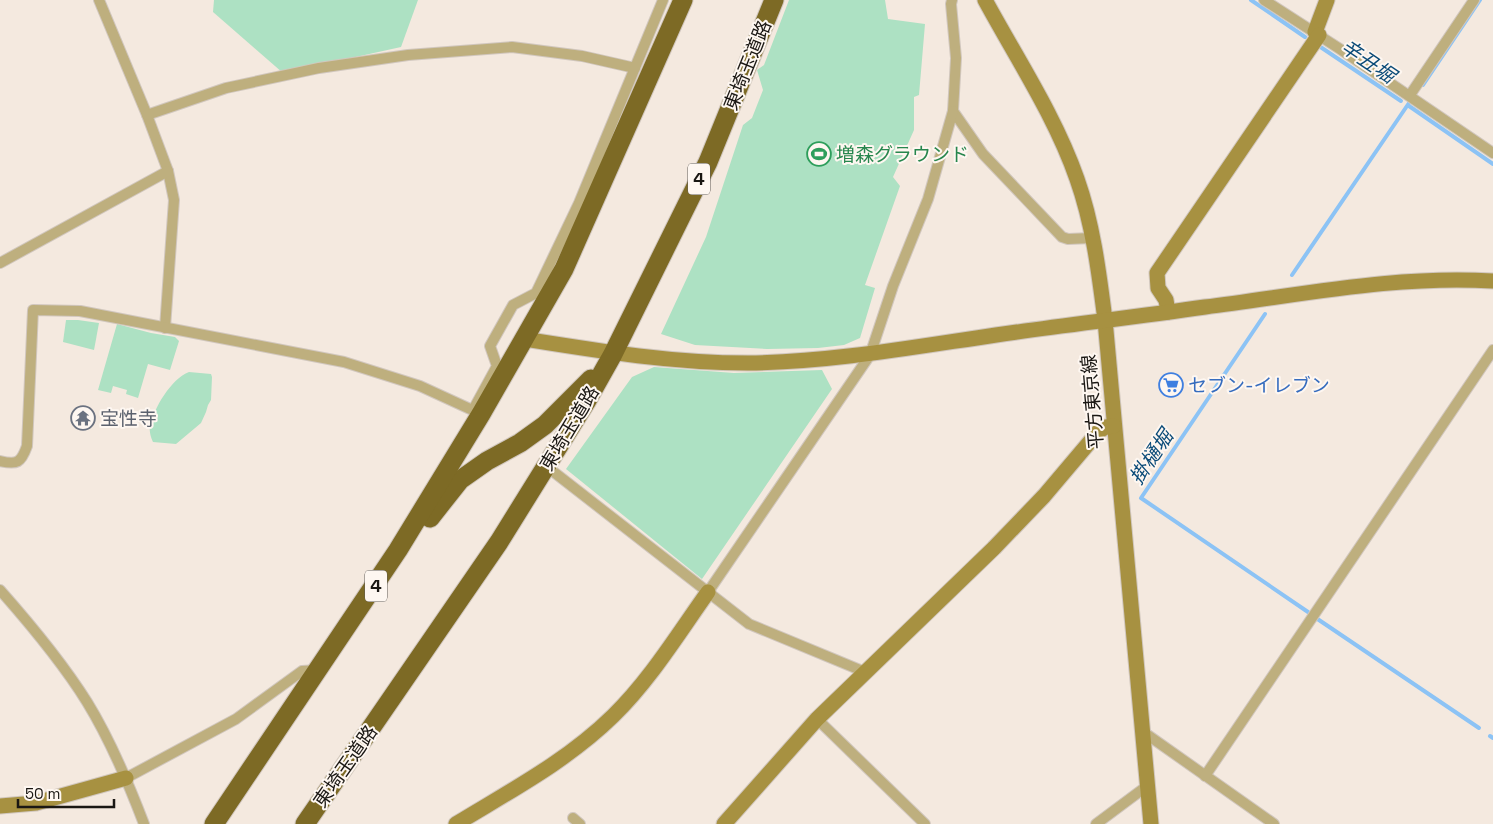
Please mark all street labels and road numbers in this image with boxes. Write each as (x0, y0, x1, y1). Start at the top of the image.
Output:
street label: 東埼玉道路 (718, 16, 777, 114)
road number: 4 (688, 163, 710, 194)
street label: 平方東京線 (1076, 354, 1109, 450)
street label: 東埼玉道路 (534, 381, 605, 475)
road number: 4 (365, 570, 387, 602)
street label: 東埼玉道路 (308, 720, 383, 812)

